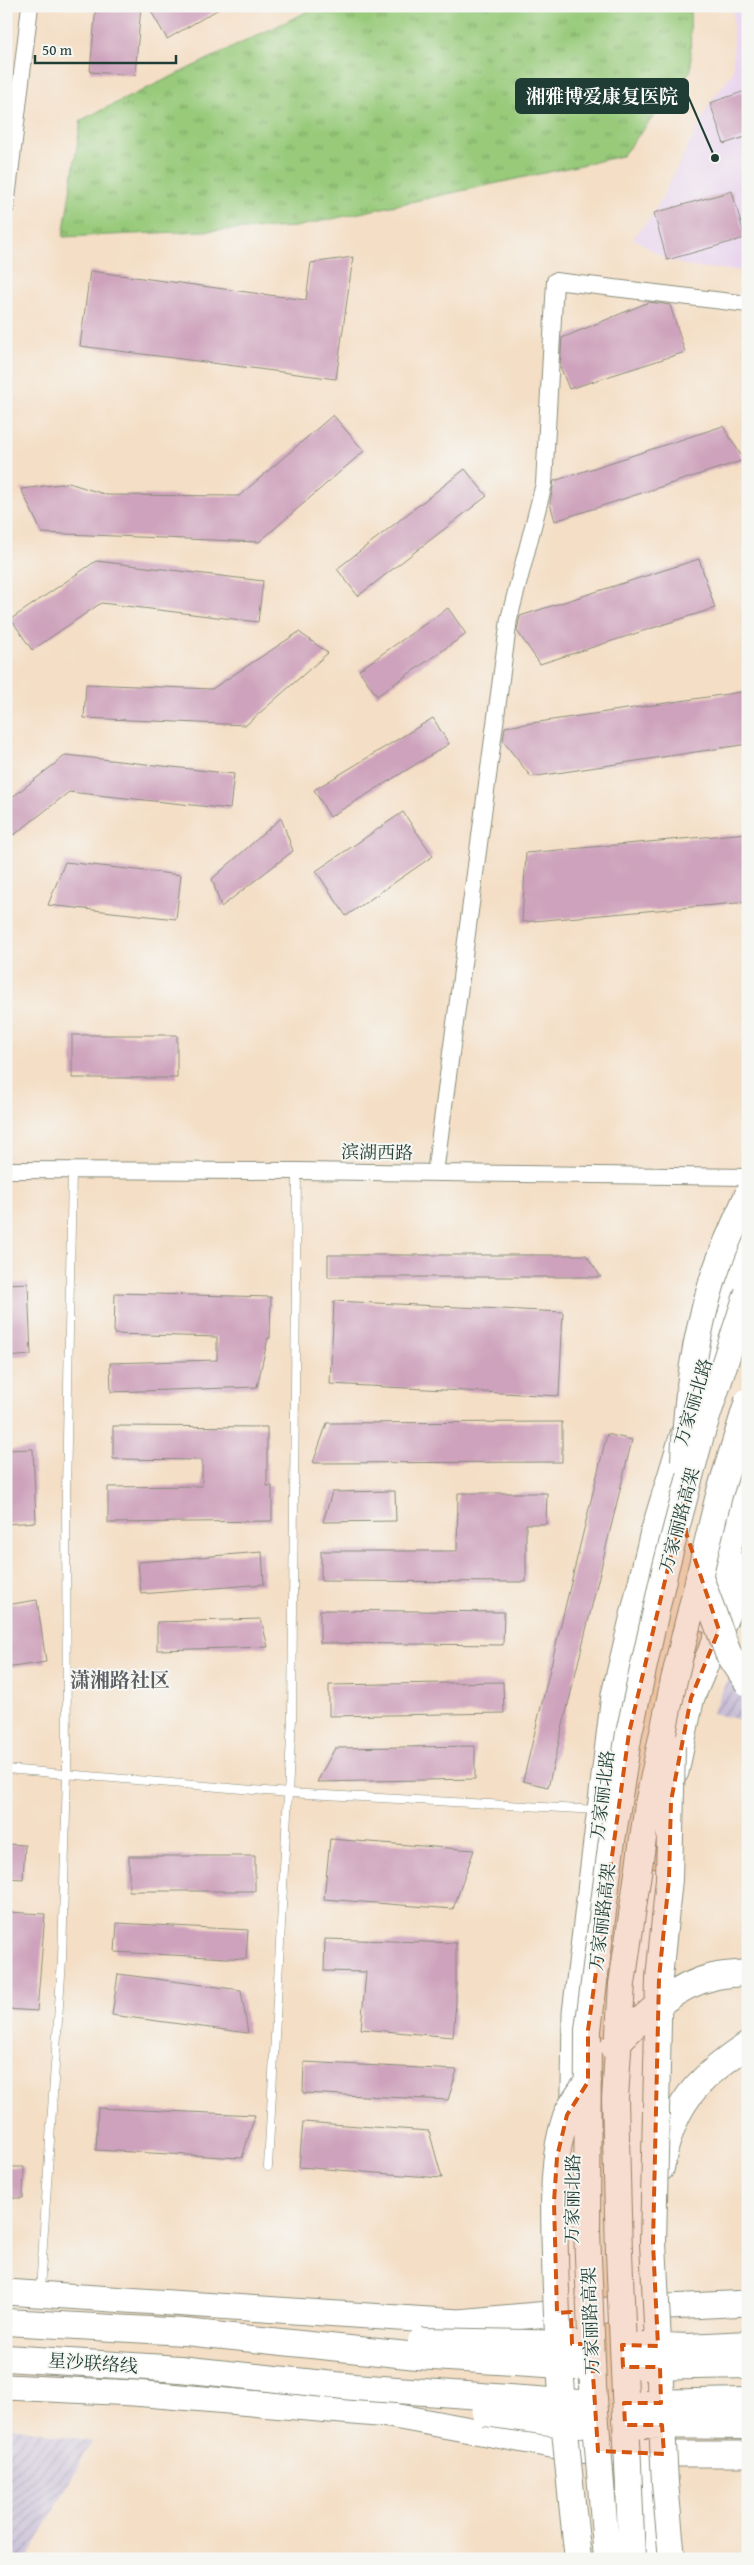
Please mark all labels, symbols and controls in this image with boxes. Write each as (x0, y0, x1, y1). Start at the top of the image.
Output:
scale bar (35, 32, 176, 64)
text: 50 m (42, 39, 73, 60)
callout: 湘雅博爱康复医院 (516, 79, 688, 113)
text: 湘雅博爱康复医院 (526, 82, 678, 110)
street label: 滨湖西路 (341, 1138, 413, 1166)
street label: 万家丽北路 (667, 1355, 719, 1449)
street label: 万家丽路高架 (652, 1464, 706, 1576)
district label: 潇湘路社区 (70, 1665, 170, 1694)
street label: 万家丽北路 (583, 1749, 621, 1841)
street label: 万家丽路高架 (582, 1862, 622, 1972)
street label: 万家丽北路 (558, 2154, 586, 2244)
street label: 万家丽路高架 (575, 2267, 605, 2375)
street label: 星沙联络线 (47, 2346, 139, 2380)

